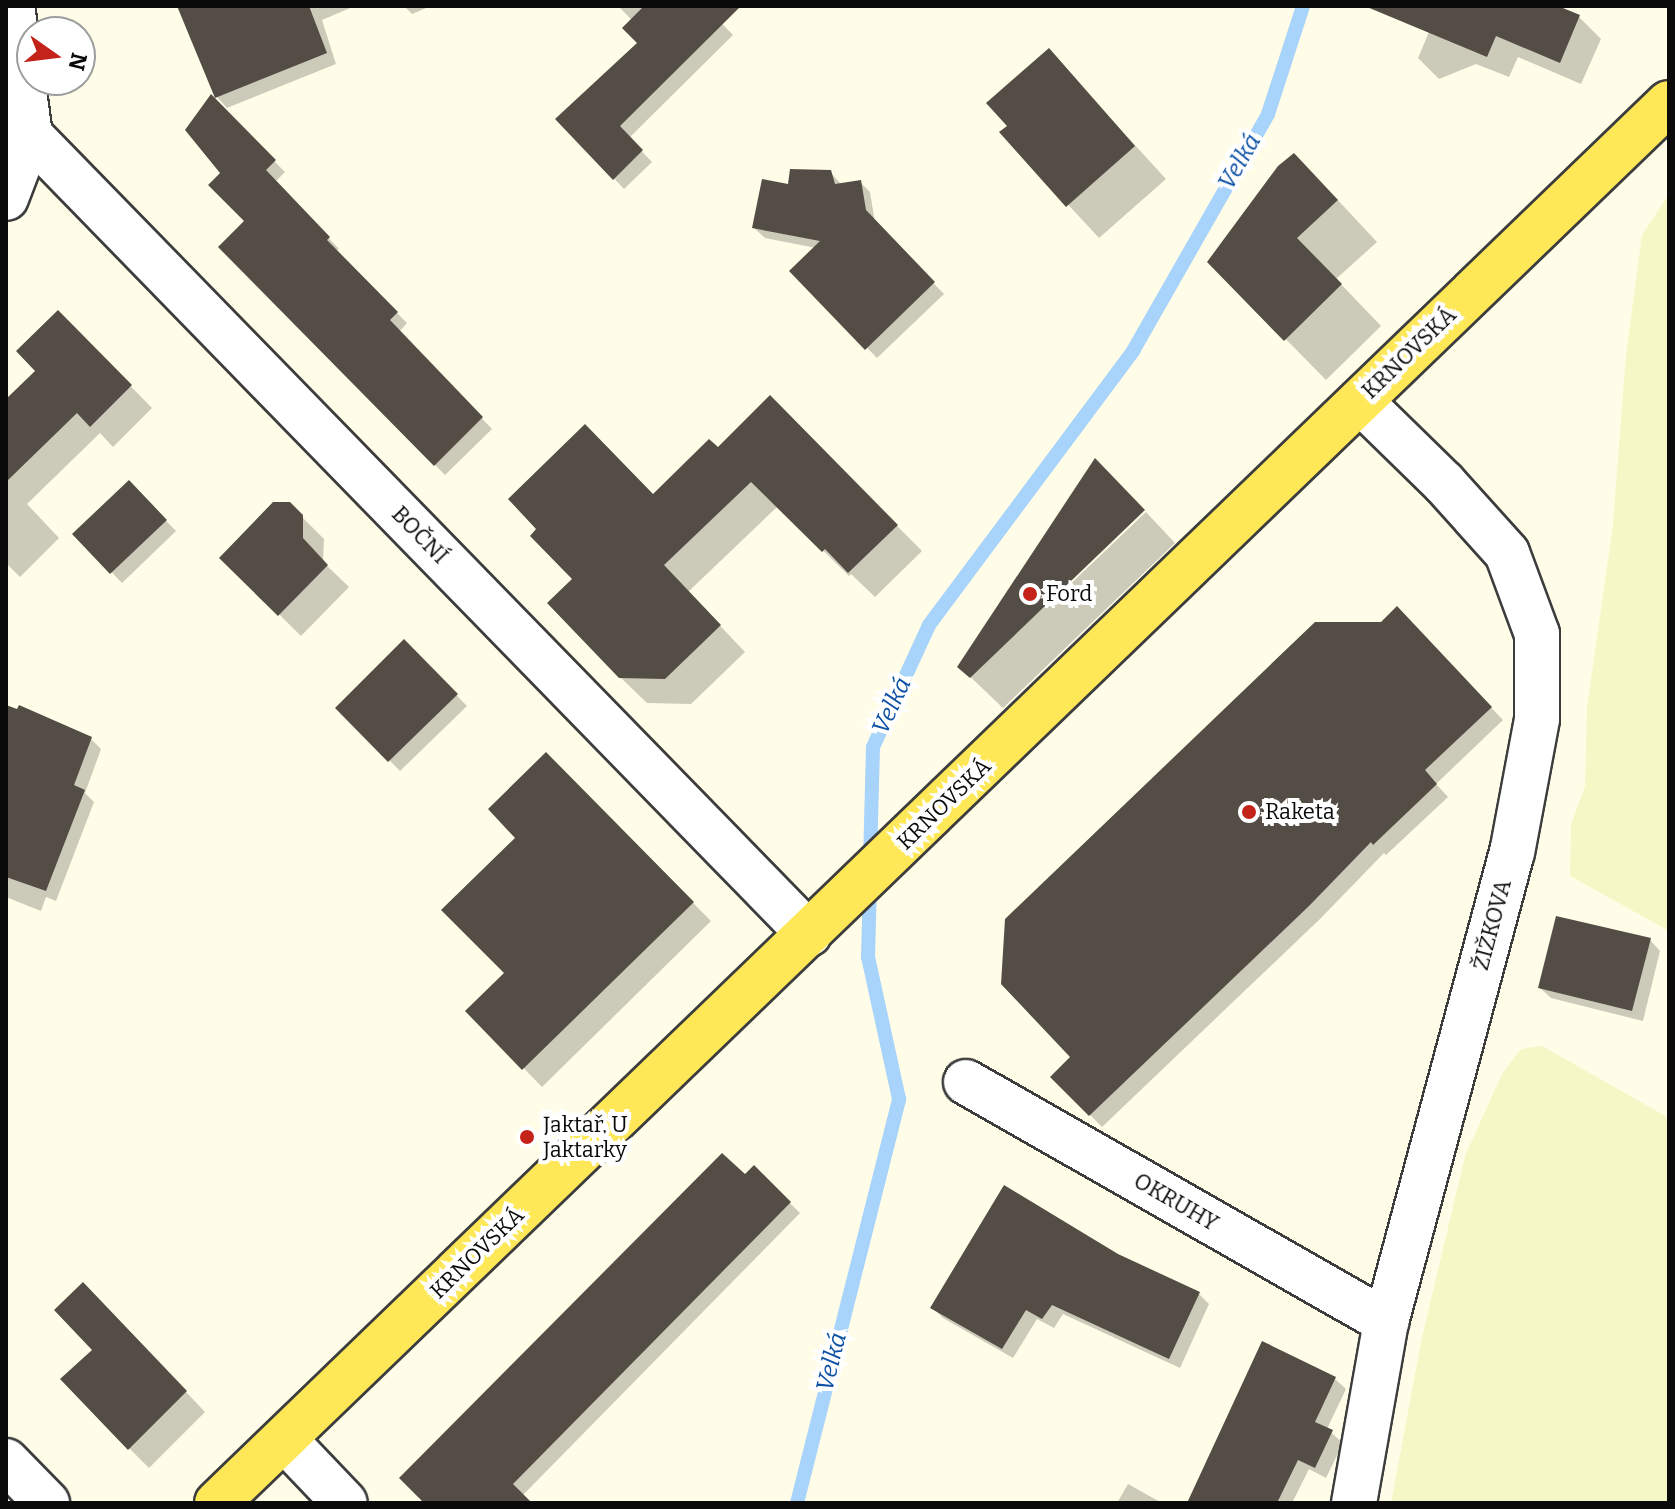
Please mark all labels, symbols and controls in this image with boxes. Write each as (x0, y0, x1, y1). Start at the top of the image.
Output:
north arrow (16, 16, 96, 96)
text: N (63, 50, 93, 73)
water label: Velká (1213, 129, 1267, 195)
street label: KRNOVSKÁ (1357, 302, 1461, 404)
street label: BOČNÍ (386, 501, 454, 569)
place label: Ford (1046, 581, 1092, 607)
marker: Ford (1021, 585, 1039, 603)
water label: Velká (866, 673, 918, 739)
street label: KRNOVSKÁ (892, 753, 996, 855)
place label: Raketa (1265, 799, 1335, 825)
marker: Raketa (1240, 803, 1258, 821)
street label: ŽIŽKOVA (1467, 877, 1517, 973)
place label: Jaktař, U Jaktarky (543, 1111, 628, 1162)
marker: Jaktař, U Jaktarky (518, 1128, 536, 1146)
street label: OKRUHY (1129, 1167, 1223, 1237)
street label: KRNOVSKÁ (425, 1202, 529, 1304)
water label: Velká (811, 1330, 853, 1394)

